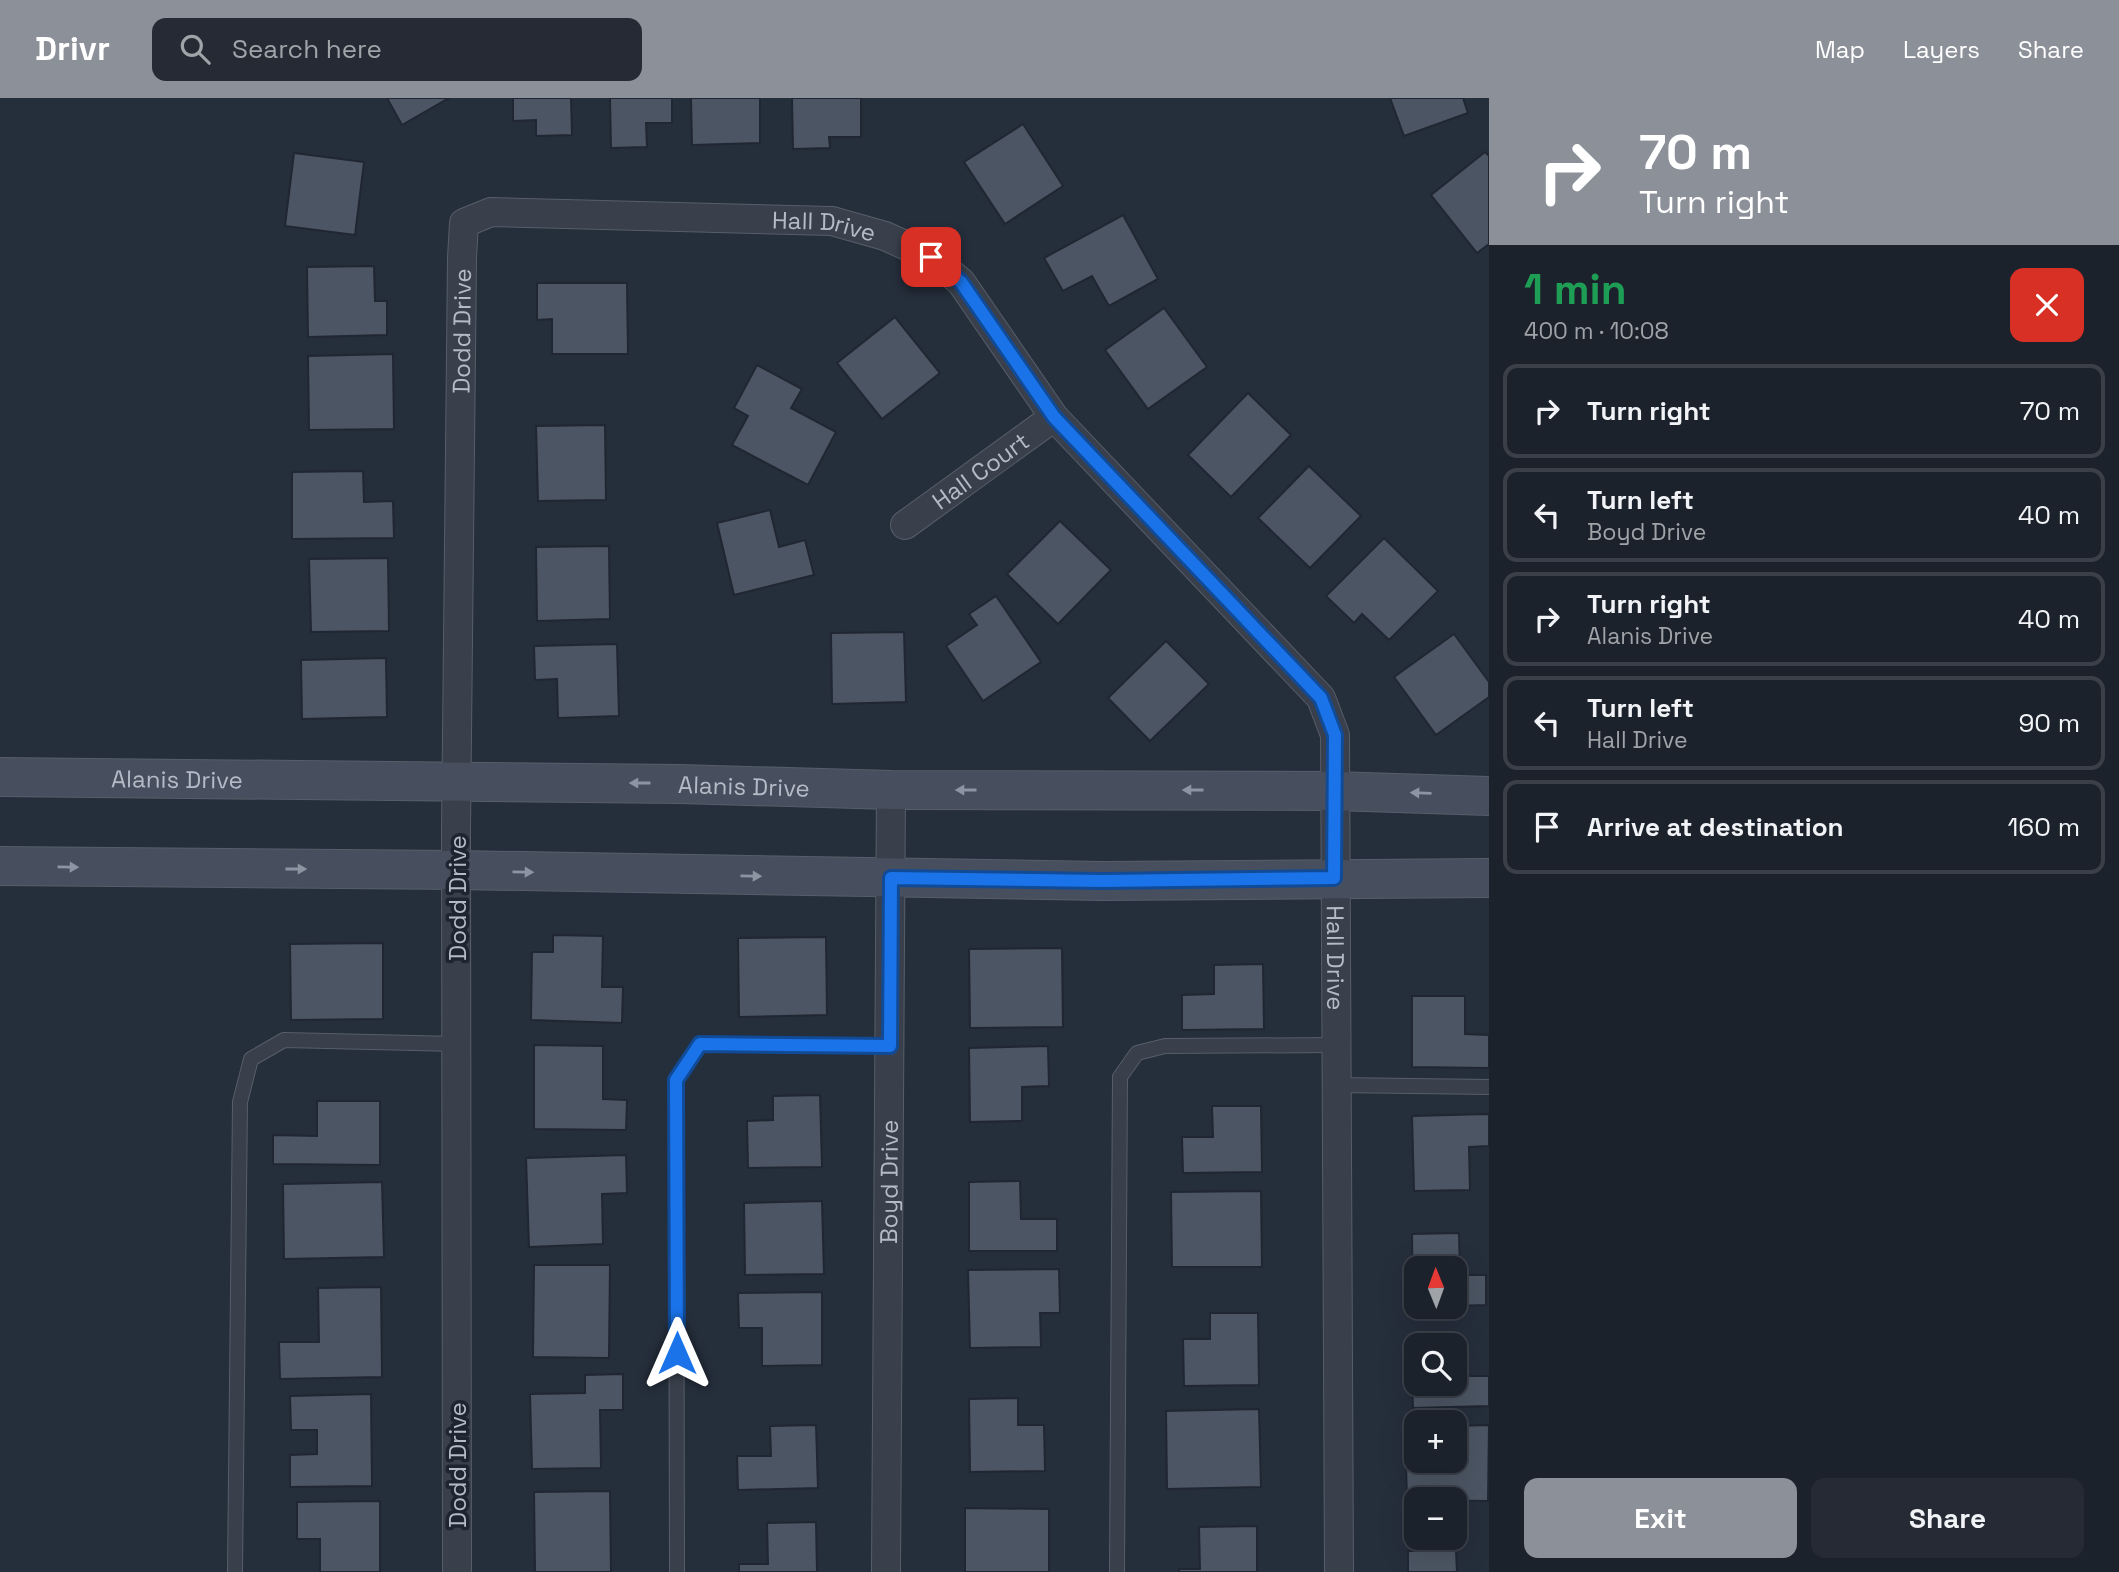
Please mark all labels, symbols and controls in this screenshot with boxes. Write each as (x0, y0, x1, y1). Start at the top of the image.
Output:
search box (152, 18, 642, 81)
text: Drivr (35, 28, 110, 70)
icon: search (176, 30, 214, 68)
text: Search here (232, 32, 382, 66)
text: Map (1815, 34, 1865, 65)
text: Layers (1903, 34, 1980, 65)
text: Share (2018, 34, 2084, 65)
text: 70 m (1639, 121, 1752, 183)
icon: right (1524, 126, 1615, 217)
text: Turn right (1639, 182, 1789, 222)
street label: Hall Drive (772, 204, 880, 248)
pin (901, 227, 961, 287)
icon: arrive (912, 238, 950, 276)
text: 1 min (1524, 263, 1627, 316)
street label: Dodd Drive (445, 268, 477, 394)
button: close (2010, 268, 2084, 342)
text: 400 m · 10:08 (1524, 316, 1669, 346)
icon: right (1528, 392, 1566, 430)
text: Turn right (1587, 394, 1711, 428)
text: 70 m (2020, 394, 2080, 428)
street label: Hall Court (926, 425, 1035, 516)
text: Turn left (1587, 483, 1694, 517)
icon: left (1528, 496, 1566, 534)
text: 40 m (2018, 498, 2080, 532)
text: Boyd Drive (1587, 517, 1706, 547)
text: Turn right (1587, 587, 1711, 621)
icon: right (1528, 600, 1566, 638)
text: 40 m (2018, 602, 2080, 636)
text: Alanis Drive (1587, 621, 1713, 651)
text: Turn left (1587, 691, 1694, 725)
icon: left (1528, 704, 1566, 742)
text: 90 m (2018, 706, 2080, 740)
text: Hall Drive (1587, 725, 1688, 755)
street label: Alanis Drive (111, 763, 243, 795)
street label: Alanis Drive (678, 768, 810, 803)
one-way arrow (629, 778, 651, 789)
one-way arrow (955, 784, 977, 796)
one-way arrow (1182, 784, 1204, 796)
one-way arrow (1410, 788, 1432, 799)
icon: arrive (1528, 808, 1566, 846)
text: Arrive at destination (1587, 810, 1844, 844)
text: 160 m (2008, 810, 2080, 844)
street label: Dodd Drive (442, 835, 473, 961)
one-way arrow (57, 861, 79, 873)
one-way arrow (285, 863, 307, 875)
one-way arrow (512, 866, 534, 877)
one-way arrow (740, 871, 762, 882)
street label: Hall Drive (1320, 905, 1352, 1010)
street label: Boyd Drive (873, 1120, 904, 1244)
north arrow (1404, 1256, 1466, 1320)
map controls (1404, 1256, 1467, 1550)
position arrow (640, 1316, 714, 1390)
button: search (1404, 1333, 1467, 1396)
street label: Dodd Drive (442, 1402, 473, 1528)
button: + (1404, 1410, 1467, 1473)
button: Exit (1524, 1478, 1797, 1558)
button: Share (1811, 1478, 2084, 1558)
button: − (1404, 1487, 1467, 1550)

